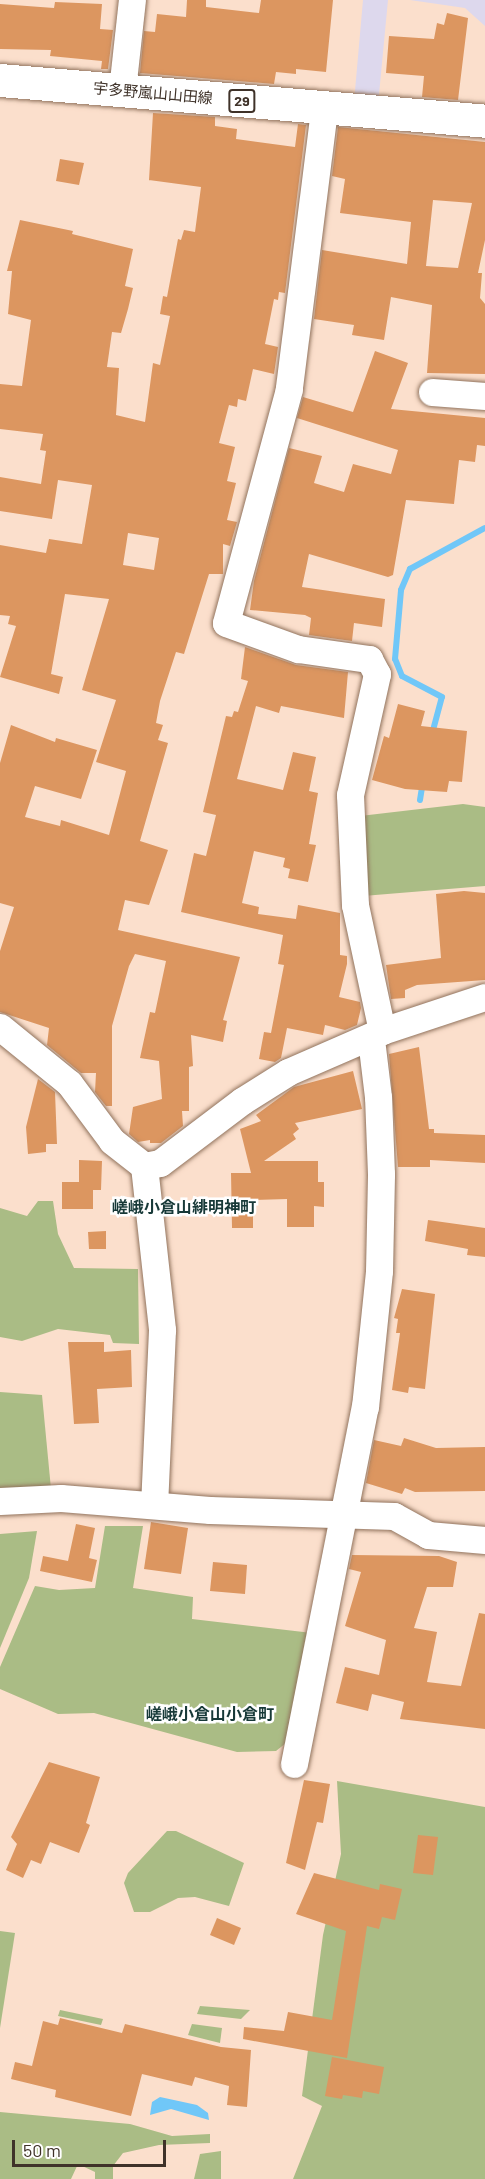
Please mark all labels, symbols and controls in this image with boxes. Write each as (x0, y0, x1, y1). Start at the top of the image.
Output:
street label: 宇多野嵐山山田線 (92, 79, 214, 107)
road number: 29 (227, 90, 257, 112)
district label: 嵯峨小倉山緋明神町 (112, 1197, 256, 1217)
district label: 嵯峨小倉山小倉町 (146, 1704, 274, 1724)
scale bar (15, 2128, 170, 2166)
text: 50 m (23, 2139, 61, 2161)

